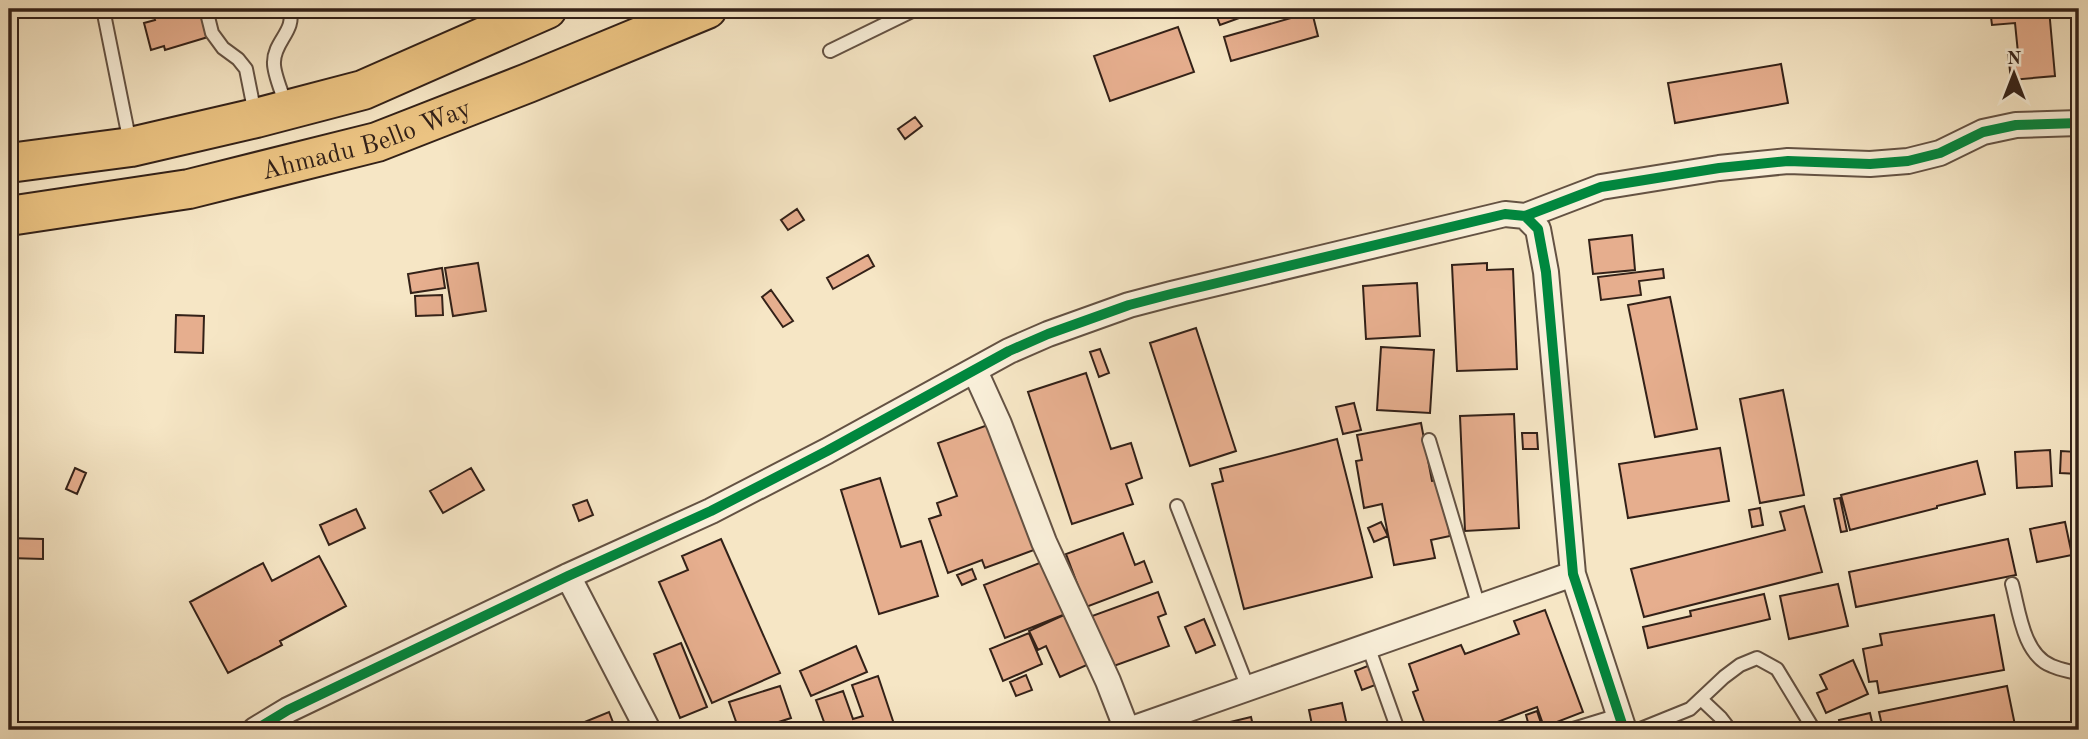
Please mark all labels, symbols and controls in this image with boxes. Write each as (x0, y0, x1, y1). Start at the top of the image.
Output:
north arrow (1980, 38, 2050, 108)
text: N (2007, 50, 2022, 69)
street label: Ahmadu Bello Way (259, 96, 475, 185)

